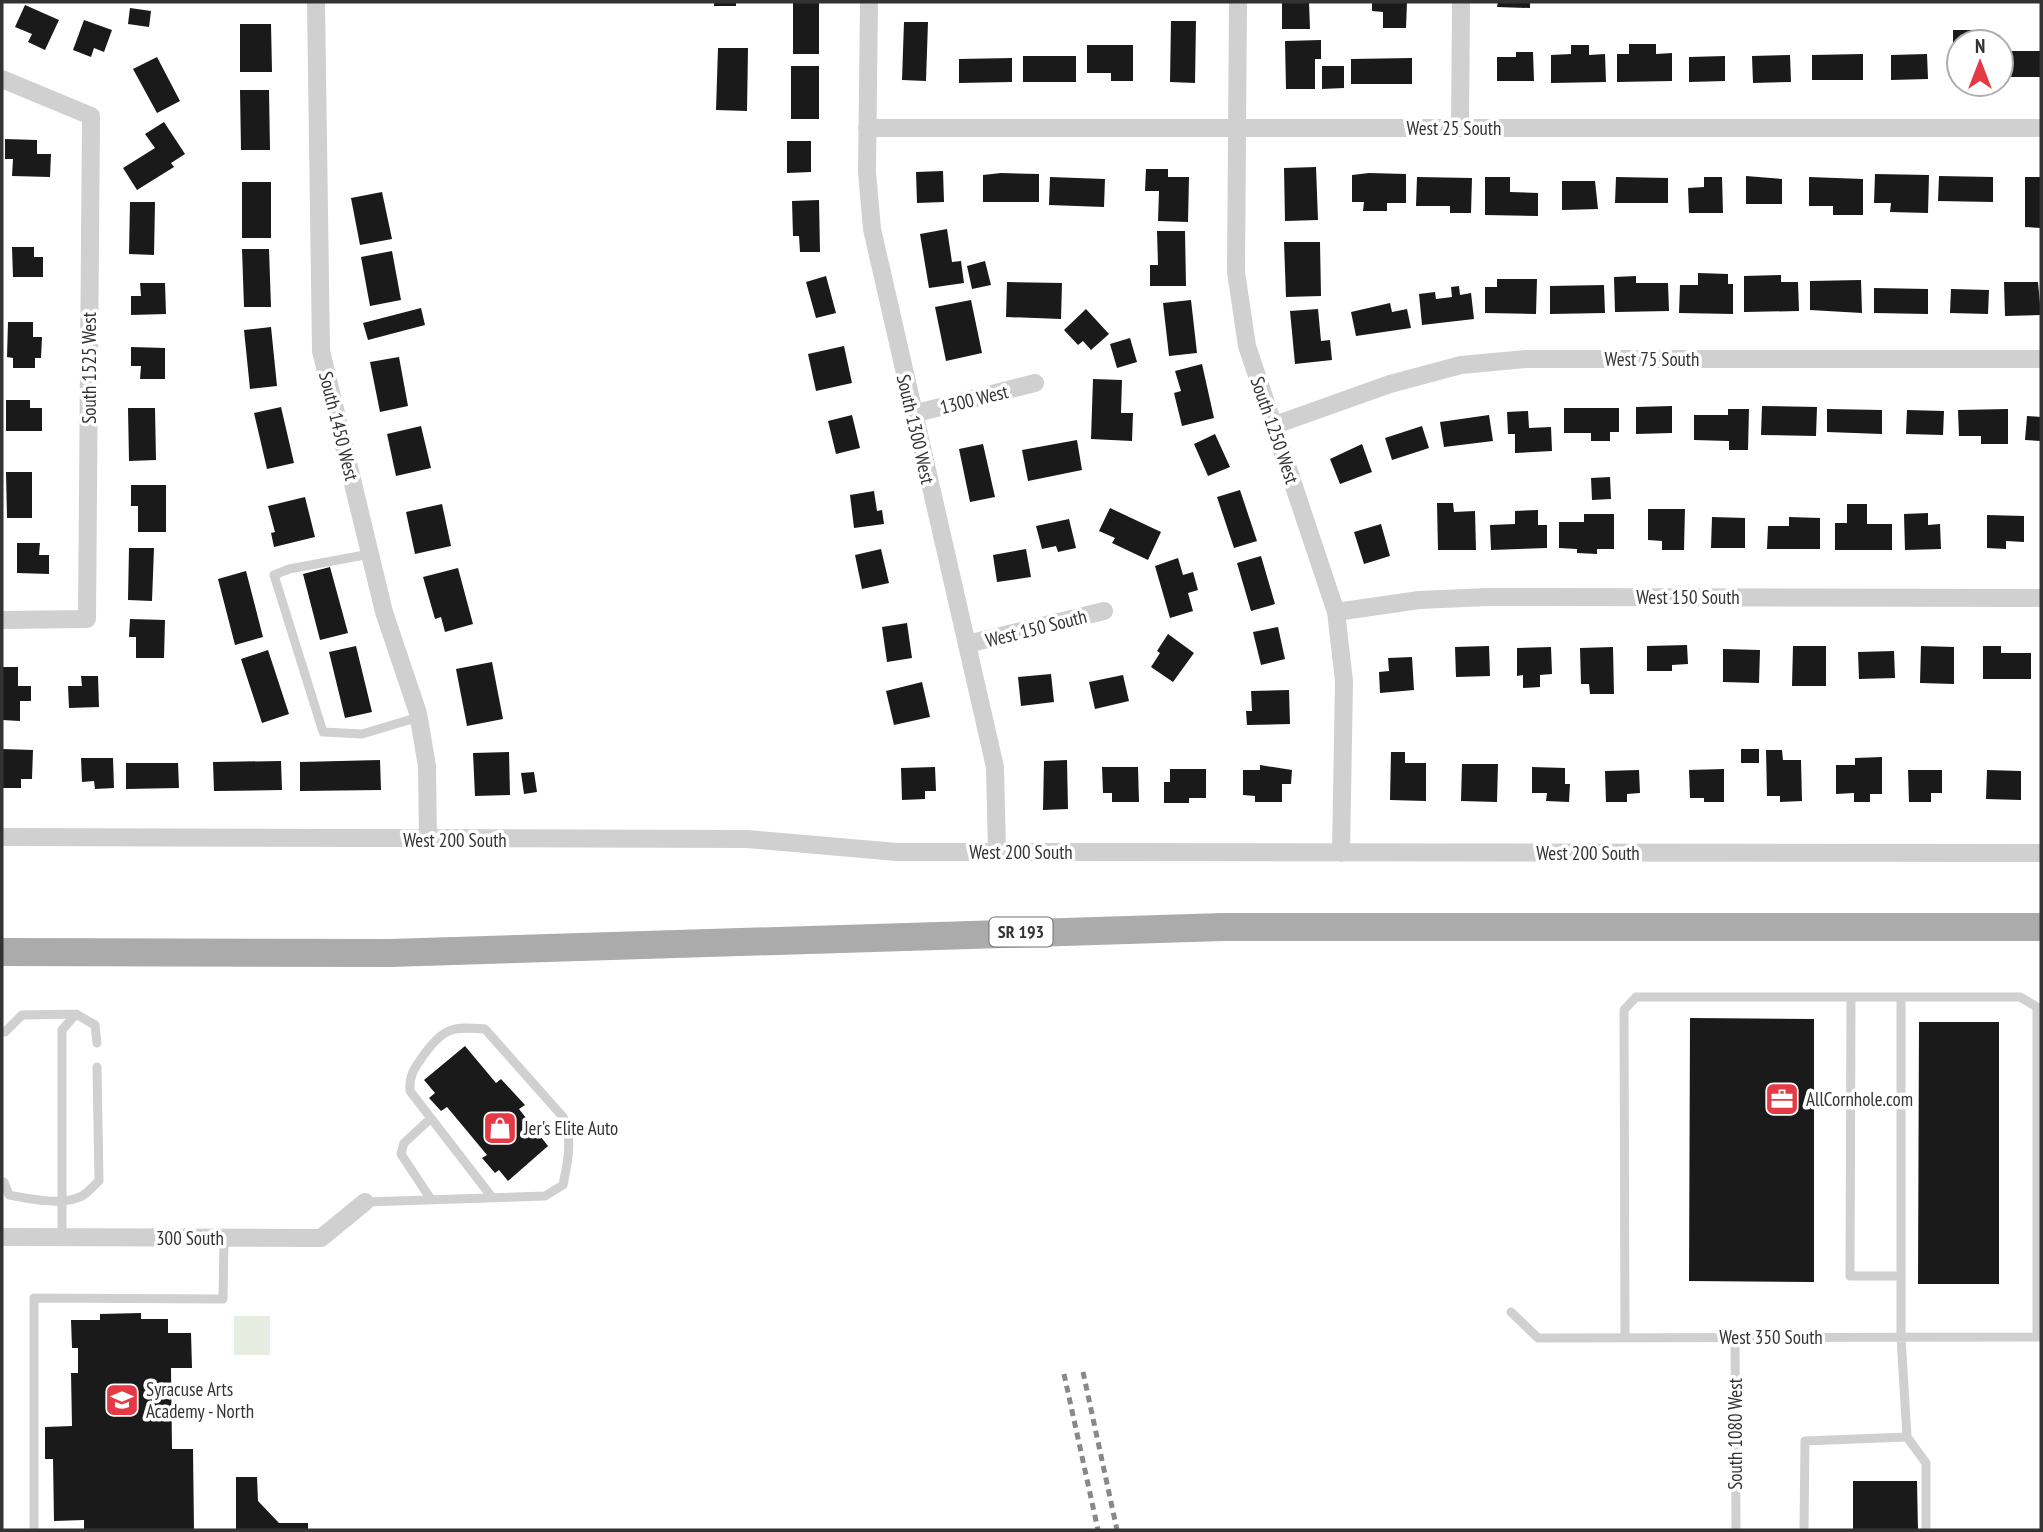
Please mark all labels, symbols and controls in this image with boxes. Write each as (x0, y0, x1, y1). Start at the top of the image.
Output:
north arrow (1945, 28, 2015, 98)
text: N (1975, 34, 1985, 58)
street label: West 25 South (1407, 116, 1501, 140)
street label: South 1525 West (77, 311, 101, 424)
street label: West 75 South (1605, 347, 1699, 371)
street label: South 1450 West (314, 369, 364, 484)
street label: South 1300 West (892, 372, 940, 487)
street label: South 1250 West (1245, 373, 1305, 487)
street label: 1300 West (937, 379, 1011, 419)
street label: West 150 South (1636, 585, 1740, 609)
street label: West 150 South (983, 604, 1089, 652)
street label: West 200 South (403, 828, 507, 852)
street label: West 200 South (969, 840, 1073, 864)
street label: West 200 South (1536, 841, 1640, 865)
road number: SR 193 (990, 917, 1052, 946)
office icon: AllCornhole.com (1763, 1080, 1801, 1118)
place label: AllCornhole.com (1806, 1087, 1913, 1111)
shop icon: Jer's Elite Auto (481, 1109, 519, 1147)
place label: Jer's Elite Auto (523, 1116, 618, 1140)
street label: 300 South (156, 1226, 224, 1250)
street label: West 350 South (1719, 1325, 1823, 1349)
place label: Syracuse Arts Academy - North (146, 1377, 254, 1423)
street label: South 1080 West (1723, 1377, 1747, 1490)
school or university icon: Syracuse Arts Academy - North (103, 1381, 141, 1419)

